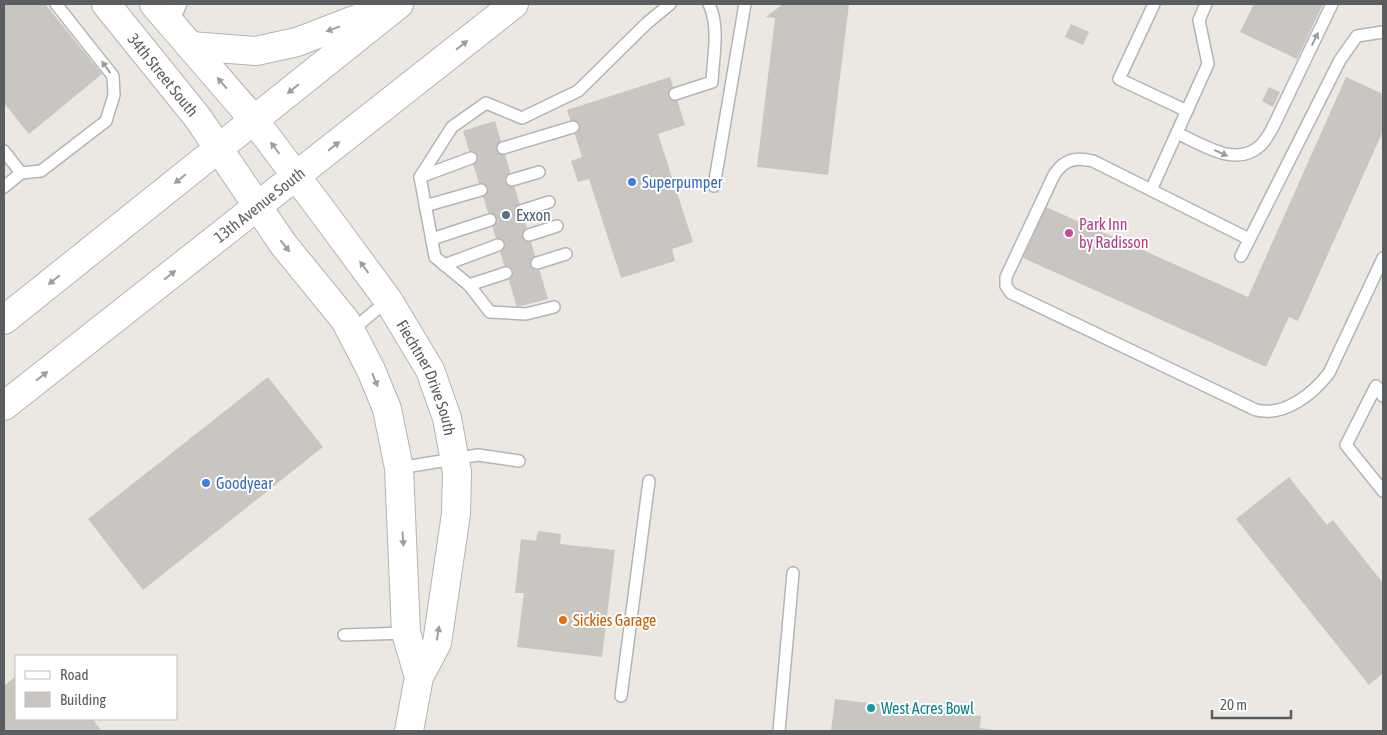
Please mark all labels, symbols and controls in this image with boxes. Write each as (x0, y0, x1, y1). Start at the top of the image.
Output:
one-way arrow (326, 26, 341, 33)
street label: 34th Street South (124, 30, 202, 120)
one-way arrow (1311, 32, 1319, 46)
one-way arrow (455, 39, 468, 50)
one-way arrow (101, 60, 111, 73)
one-way arrow (216, 78, 228, 90)
one-way arrow (286, 84, 299, 95)
one-way arrow (327, 140, 340, 151)
one-way arrow (269, 142, 280, 155)
one-way arrow (1214, 149, 1228, 157)
street label: 13th Avenue South (210, 164, 308, 246)
one-way arrow (174, 173, 187, 184)
place label: Superpumper (642, 173, 723, 192)
marker: Superpumper (626, 176, 638, 188)
place label: Exxon (516, 206, 551, 224)
marker: Exxon (500, 209, 512, 221)
place label: Park Inn by Radisson (1079, 215, 1149, 252)
marker: Park Inn by Radisson (1063, 227, 1075, 239)
one-way arrow (280, 239, 290, 253)
one-way arrow (359, 260, 369, 274)
one-way arrow (163, 270, 176, 281)
one-way arrow (47, 275, 60, 286)
street label: Fiechtner Drive South (393, 317, 459, 437)
one-way arrow (35, 371, 49, 381)
one-way arrow (372, 373, 380, 387)
place label: Goodyear (216, 474, 273, 493)
marker: Goodyear (200, 477, 212, 489)
one-way arrow (399, 531, 407, 547)
place label: Sickies Garage (573, 611, 656, 630)
marker: Sickies Garage (557, 614, 569, 626)
one-way arrow (434, 624, 442, 640)
legend (15, 655, 178, 720)
text: Road (60, 666, 89, 683)
scale bar (1212, 688, 1291, 720)
text: Building (60, 691, 106, 708)
text: 20 m (1220, 696, 1247, 713)
place label: West Acres Bowl (881, 699, 975, 717)
marker: West Acres Bowl (865, 702, 877, 714)

